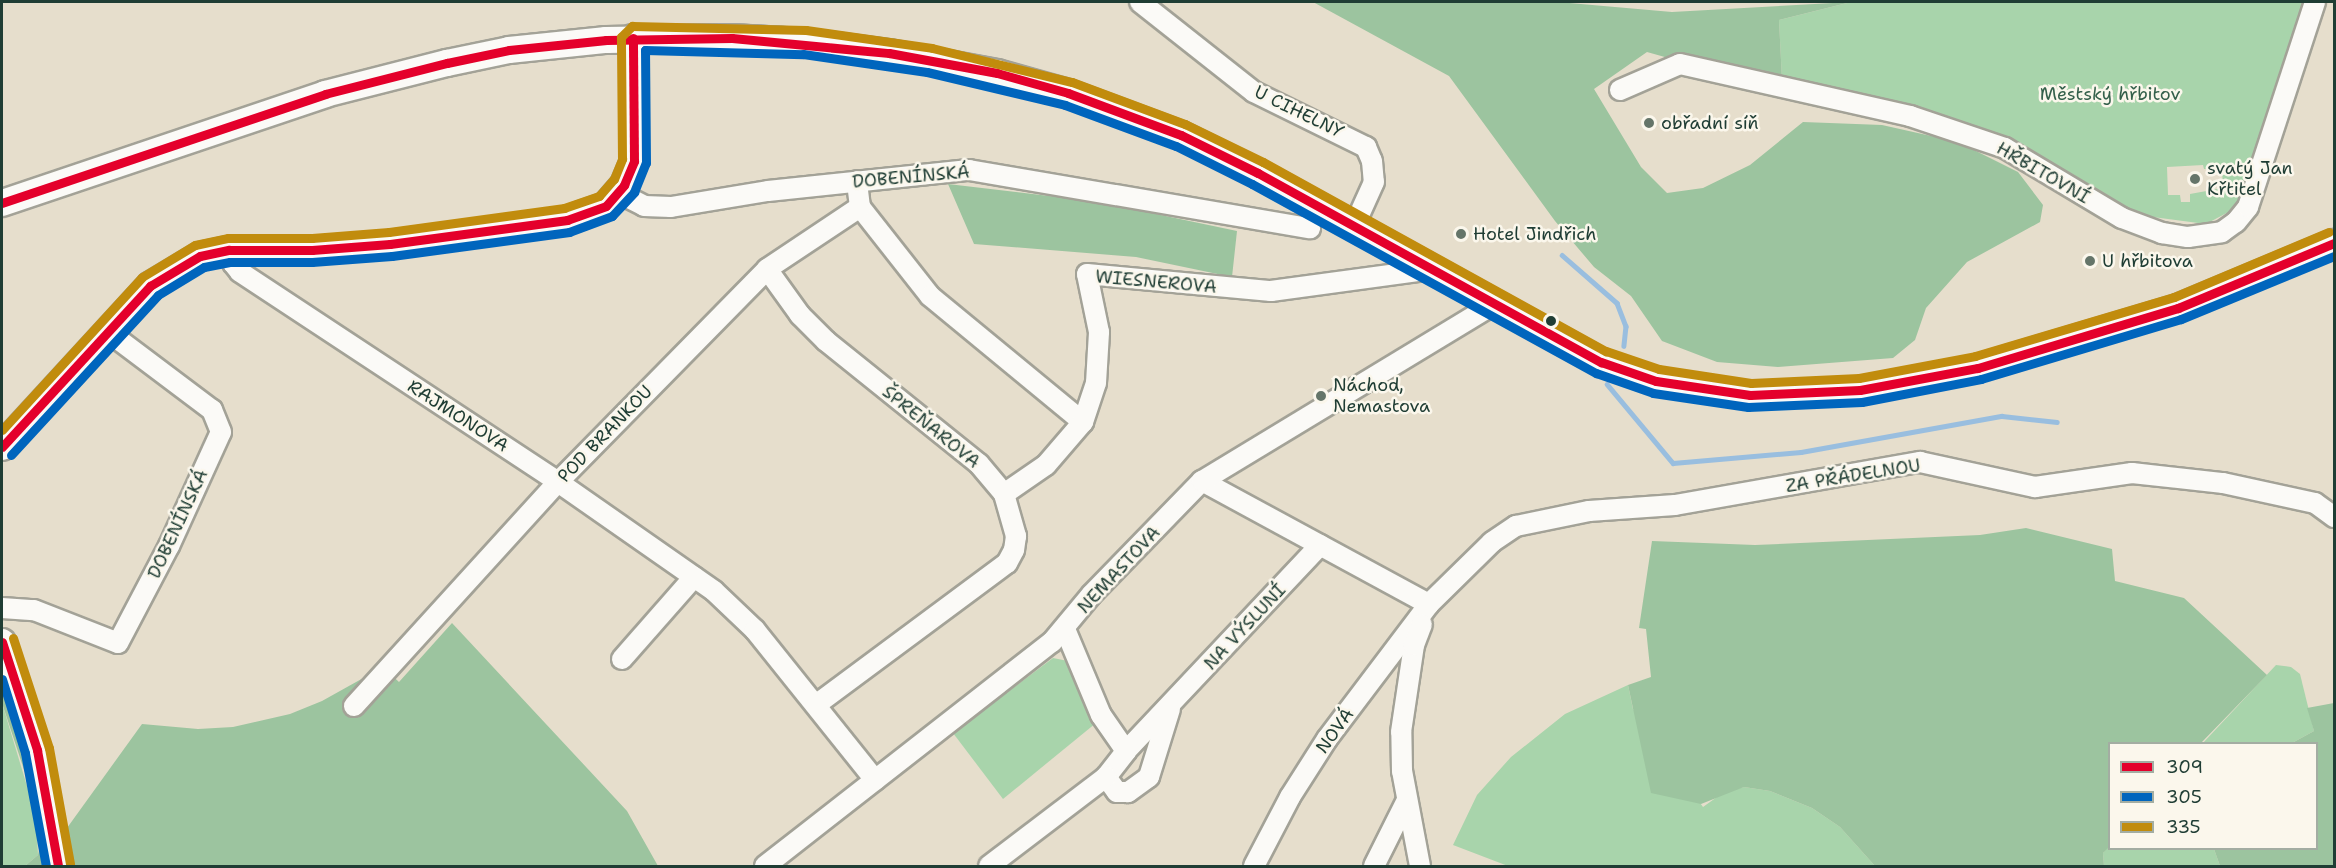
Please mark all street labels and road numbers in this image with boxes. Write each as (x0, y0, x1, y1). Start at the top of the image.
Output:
street label: U CIHELNY (1251, 81, 1347, 143)
street label: HŘBITOVNÍ (1992, 138, 2094, 208)
street label: DOBENÍNSKÁ (851, 161, 971, 193)
street label: WIESNEROVA (1094, 266, 1218, 298)
street label: RAJMONOVA (404, 375, 512, 457)
street label: POD BRANKOU (553, 381, 657, 487)
street label: ŠPREŇAROVA (878, 381, 984, 473)
street label: ZA PŘÁDELNOU (1784, 455, 1922, 497)
street label: DOBENÍNSKÁ (143, 466, 213, 582)
street label: NEMASTOVA (1073, 522, 1165, 618)
street label: NA VÝSLUNÍ (1200, 579, 1290, 675)
street label: NOVÁ (1311, 704, 1359, 758)

